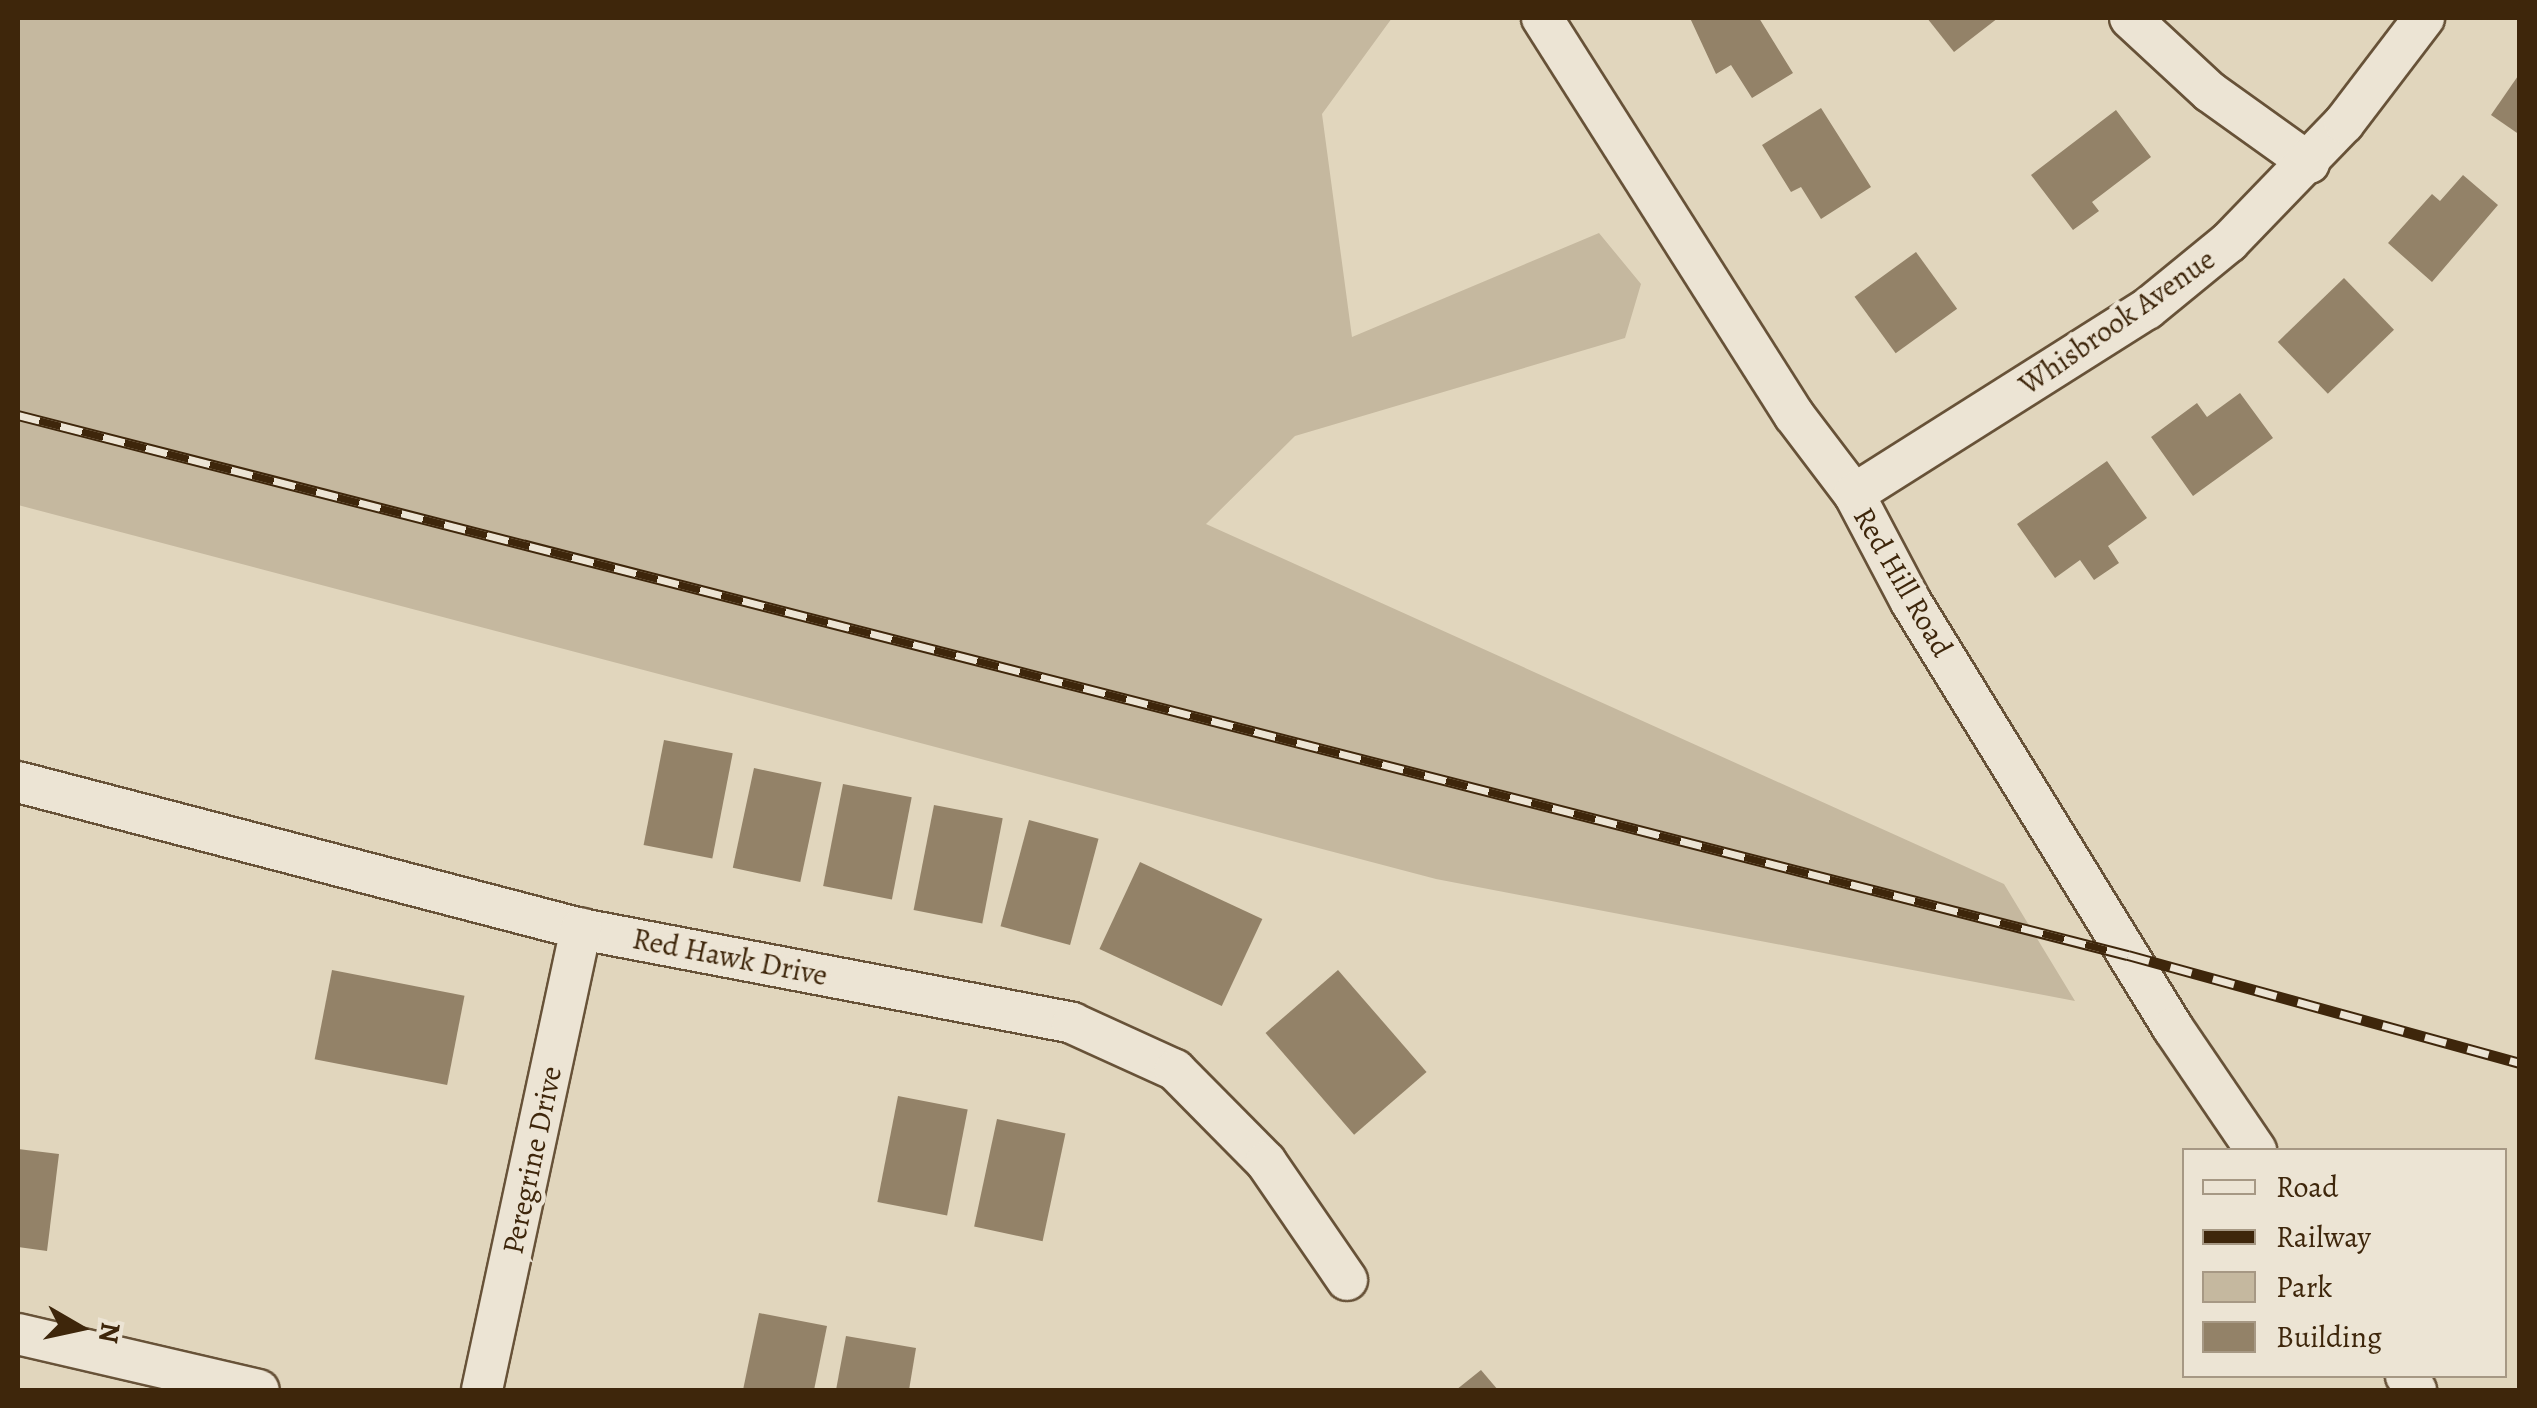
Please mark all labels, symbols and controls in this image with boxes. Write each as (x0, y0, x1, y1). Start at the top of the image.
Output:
street label: Whisbrook Avenue (2012, 241, 2222, 403)
street label: Red Hill Road (1846, 501, 1960, 663)
street label: Red Hawk Drive (630, 920, 830, 994)
street label: Peregrine Drive (495, 1063, 569, 1257)
legend (2182, 1148, 2507, 1378)
text: Road (2276, 1167, 2338, 1207)
text: Railway (2276, 1217, 2371, 1257)
text: Park (2276, 1267, 2332, 1307)
north arrow (30, 1278, 130, 1378)
text: Building (2276, 1317, 2382, 1357)
text: N (89, 1320, 130, 1346)

